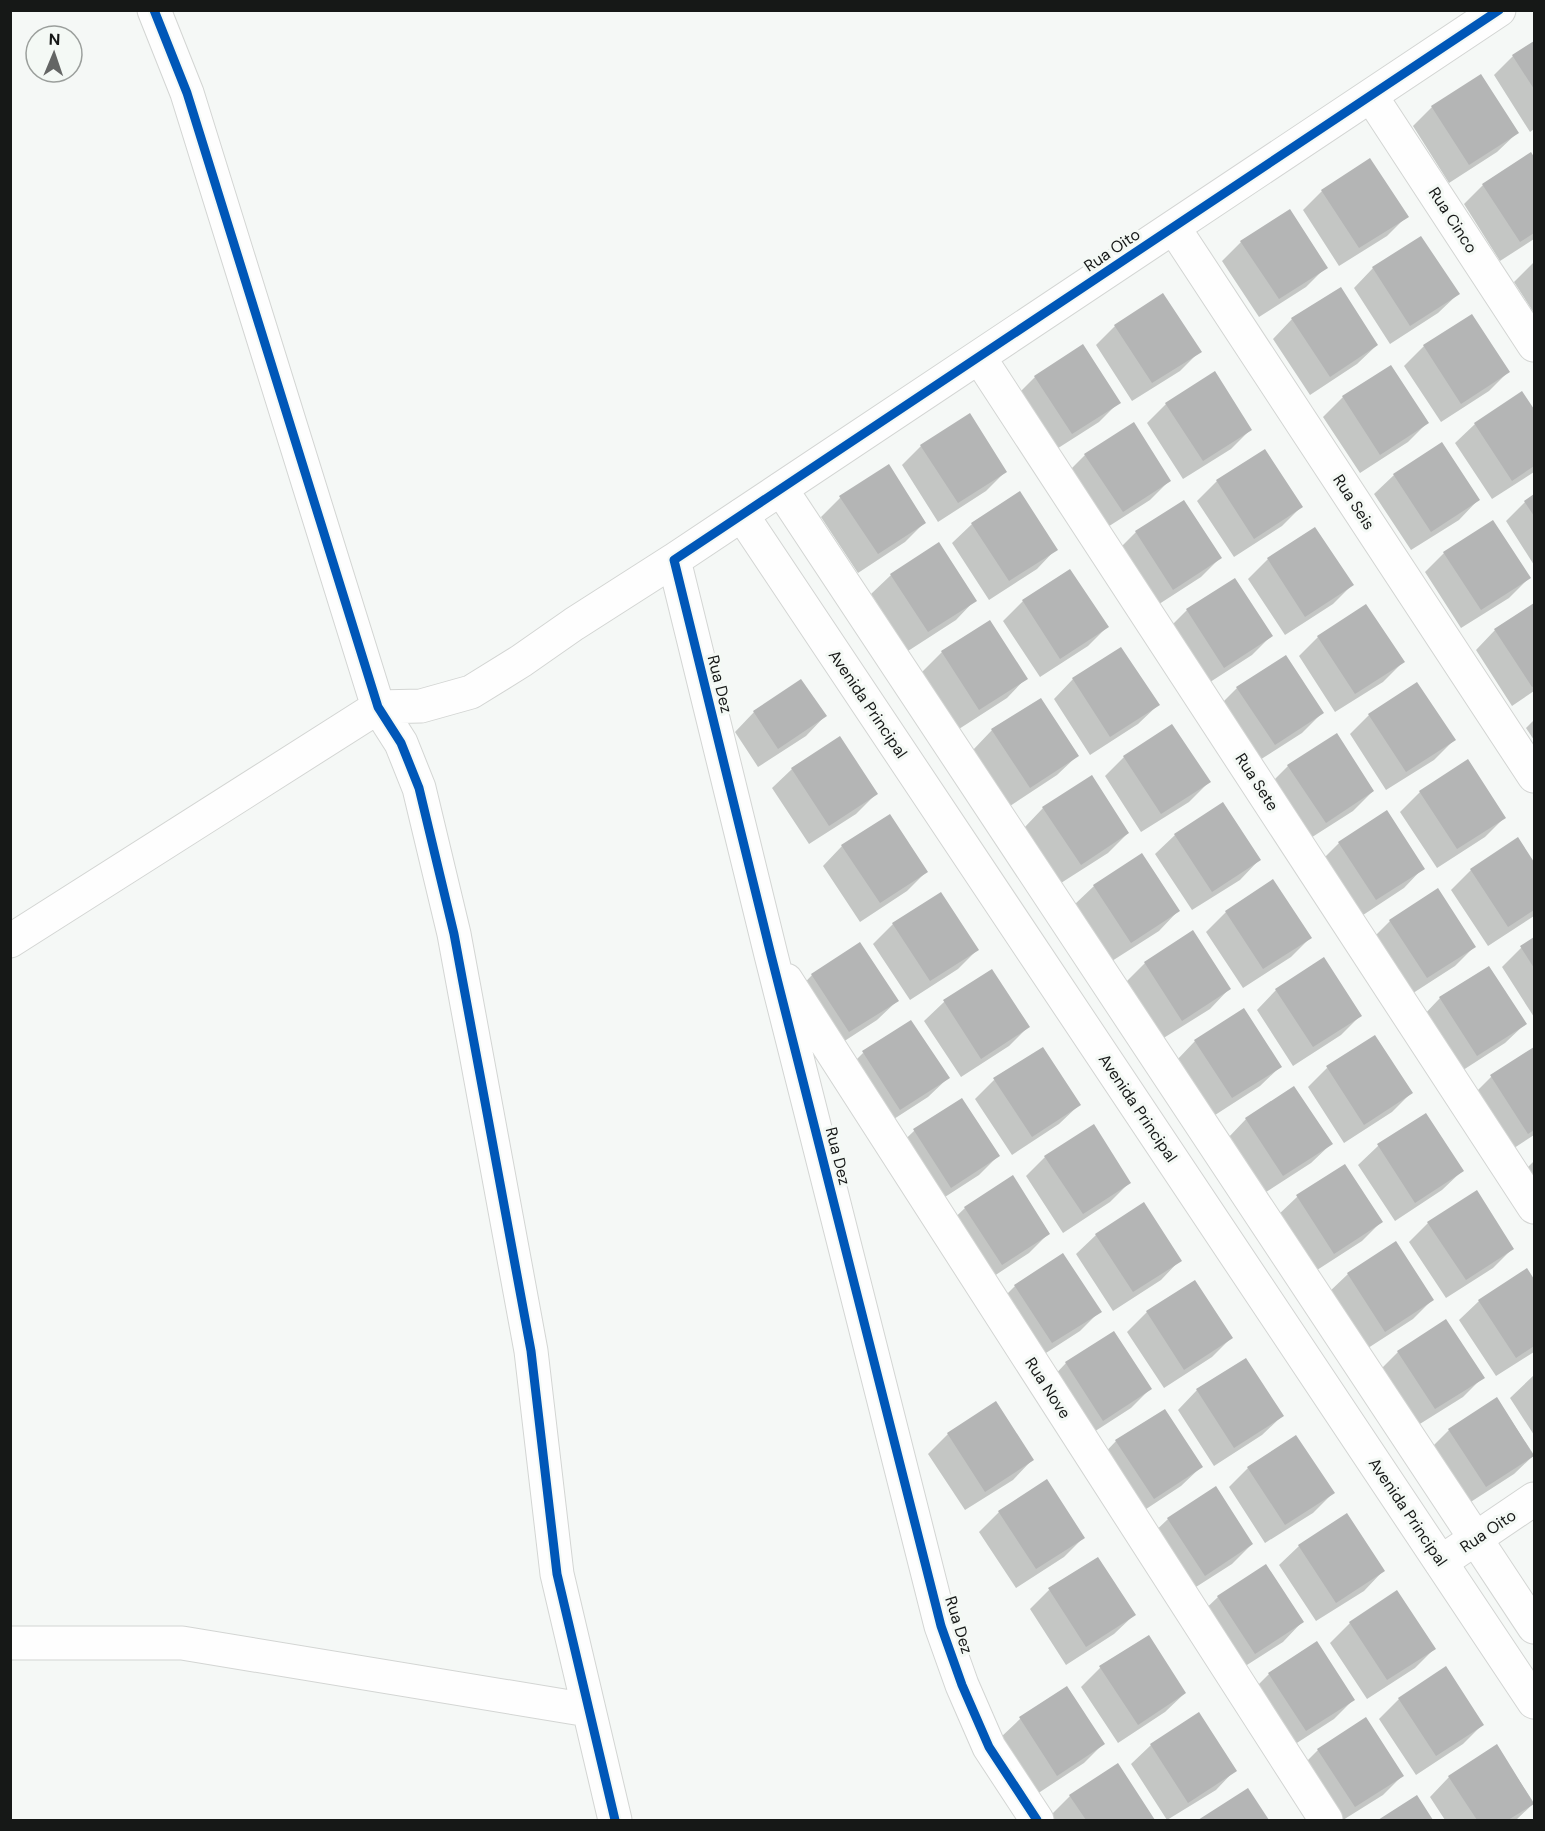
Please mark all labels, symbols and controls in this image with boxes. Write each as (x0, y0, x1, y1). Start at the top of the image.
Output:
north arrow (24, 24, 84, 84)
text: N (48, 29, 61, 50)
street label: Rua Cinco (1424, 183, 1482, 257)
street label: Rua Oito (1080, 224, 1144, 276)
street label: Rua Seis (1328, 470, 1380, 534)
street label: Avenida Principal (824, 646, 912, 762)
street label: Rua Dez (703, 653, 737, 715)
street label: Rua Sete (1231, 749, 1283, 815)
street label: Avenida Principal (1094, 1050, 1182, 1166)
street label: Rua Dez (821, 1125, 855, 1187)
street label: Rua Nove (1020, 1353, 1076, 1423)
street label: Avenida Principal (1364, 1454, 1452, 1570)
street label: Rua Oito (1456, 1505, 1520, 1557)
street label: Rua Dez (940, 1594, 978, 1656)

